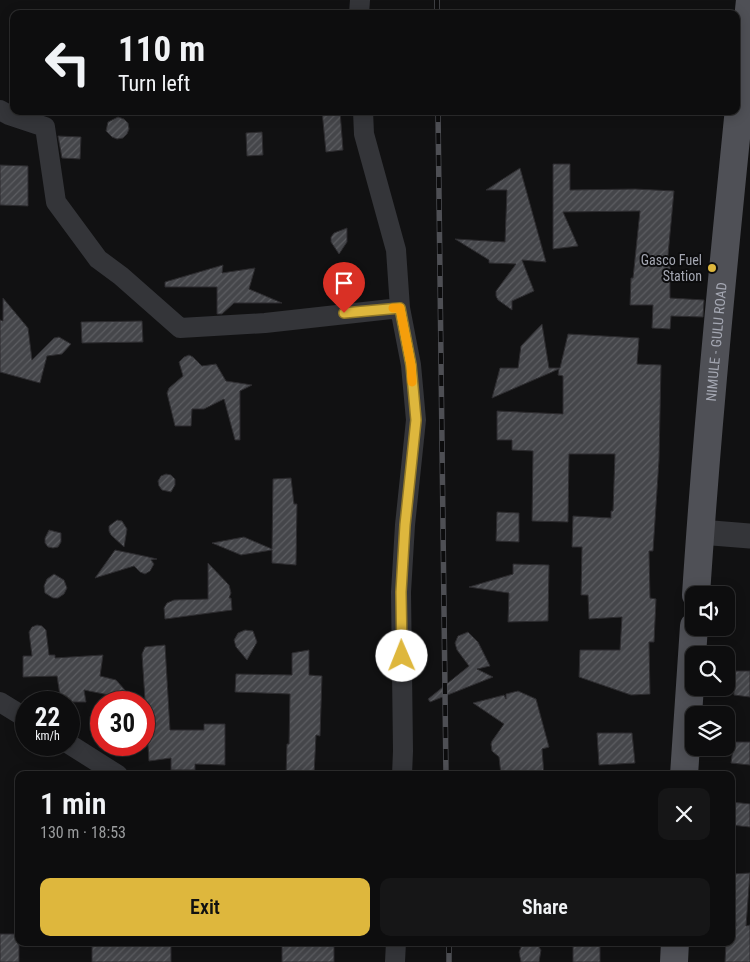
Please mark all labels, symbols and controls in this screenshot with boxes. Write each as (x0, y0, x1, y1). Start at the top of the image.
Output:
text: 110 m (118, 29, 205, 70)
icon: left (35, 30, 100, 95)
text: Turn left (118, 71, 190, 96)
place label: Gasco Fuel Station (641, 252, 702, 284)
pin (323, 262, 365, 313)
marker: Gasco Fuel Station (706, 262, 718, 274)
icon: arrive (330, 269, 358, 297)
street label: NIMULE - GULU ROAD (703, 282, 730, 402)
map controls (685, 586, 735, 756)
button: sound (685, 586, 735, 636)
position arrow (375, 629, 427, 681)
button: search (685, 646, 735, 696)
speed limit sign: 30 (90, 691, 155, 756)
text: 22 (35, 703, 60, 732)
button: layers (685, 706, 735, 756)
text: km/h (35, 729, 60, 743)
text: 1 min (40, 786, 106, 821)
button: close (658, 788, 710, 840)
text: 130 m · 18:53 (40, 823, 126, 842)
button: Exit (40, 878, 370, 936)
button: Share (380, 878, 710, 936)

